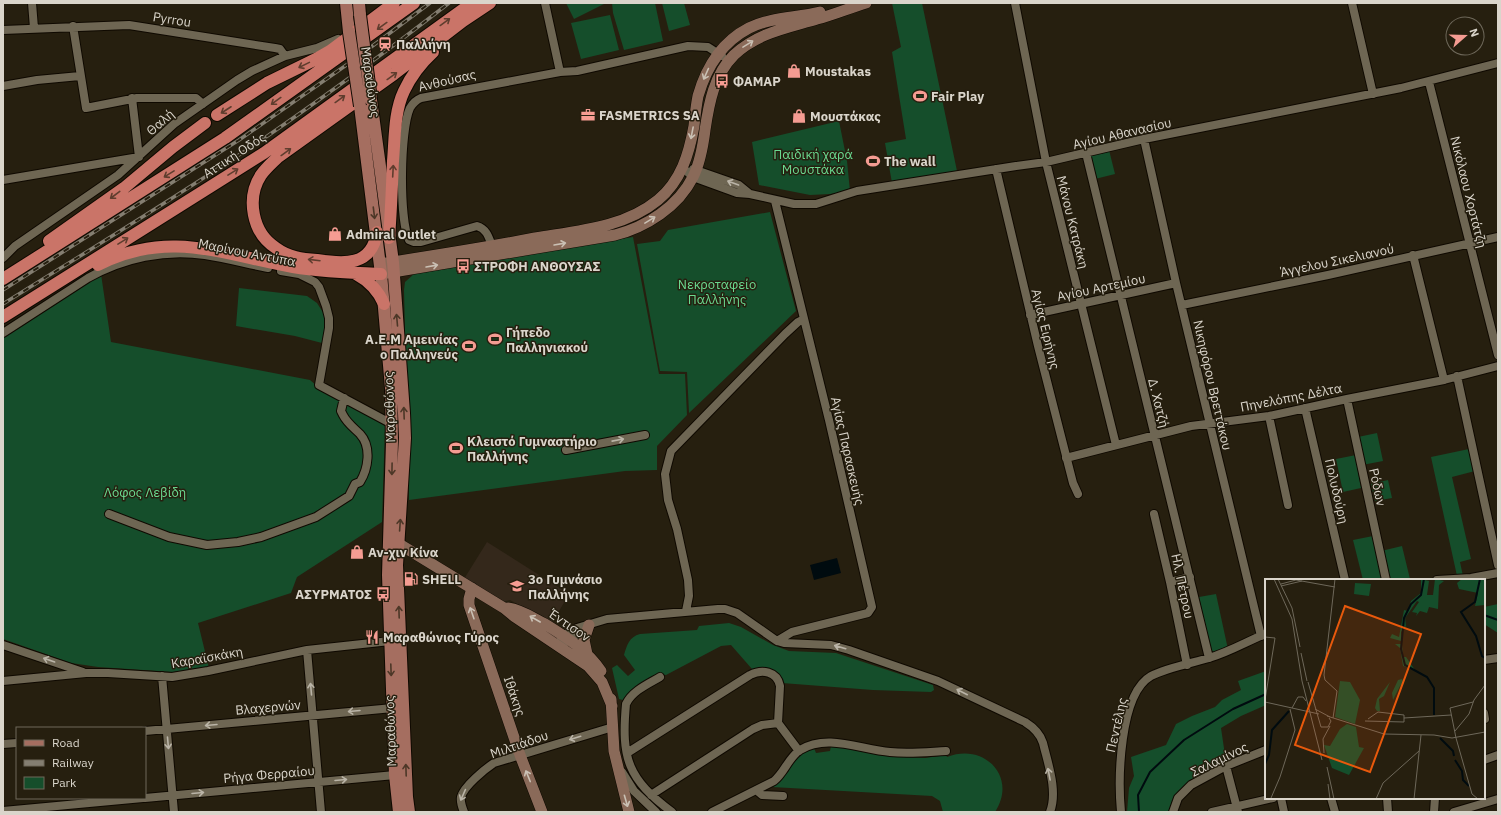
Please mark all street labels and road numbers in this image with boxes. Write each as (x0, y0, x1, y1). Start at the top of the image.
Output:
street label: Pyrrou (152, 8, 192, 31)
street label: Μαραθώνος (357, 46, 384, 119)
street label: Ανθούσας (417, 66, 478, 95)
street label: Θαλή (143, 106, 178, 139)
street label: Αγίου Αθανασίου (1071, 114, 1173, 153)
street label: Αττική Οδός (200, 129, 269, 182)
street label: Νικόλαου Χορτάτζη (1446, 134, 1491, 250)
street label: Μάνου Κατράκη (1053, 174, 1092, 270)
street label: Μαρίνου Αντύπα (197, 235, 297, 270)
street label: Άγγελου Σικελιανού (1279, 240, 1396, 281)
street label: Αγίου Αρτεμίου (1055, 270, 1147, 305)
street label: Αγίας Ειρήνης (1027, 287, 1064, 371)
street label: Νικηφόρου Βρεττάκου (1189, 318, 1236, 452)
street label: Μαραθώνος (380, 371, 399, 443)
street label: Δ. Χατζή (1144, 377, 1173, 430)
street label: Πηνελόπης Δέλτα (1239, 379, 1344, 416)
street label: Αγίας Παρασκευής (827, 395, 868, 507)
street label: Πολυδούρη (1321, 457, 1352, 525)
street label: Ρόδων (1365, 467, 1390, 508)
street label: Ηλ. Πέτρου (1167, 552, 1198, 620)
street label: Έντισον (545, 605, 594, 646)
street label: Καραϊσκάκη (170, 643, 244, 672)
street label: Ιθάκης (500, 674, 529, 718)
street label: Μαραθώνος (381, 695, 400, 767)
street label: Βλαχερνών (235, 696, 302, 719)
street label: Πεντέλης (1102, 696, 1131, 754)
street label: Μιλτιάδου (488, 727, 551, 762)
street label: Σαλαμίνος (1188, 738, 1251, 781)
street label: Ρήγα Φερραίου (223, 762, 316, 787)

